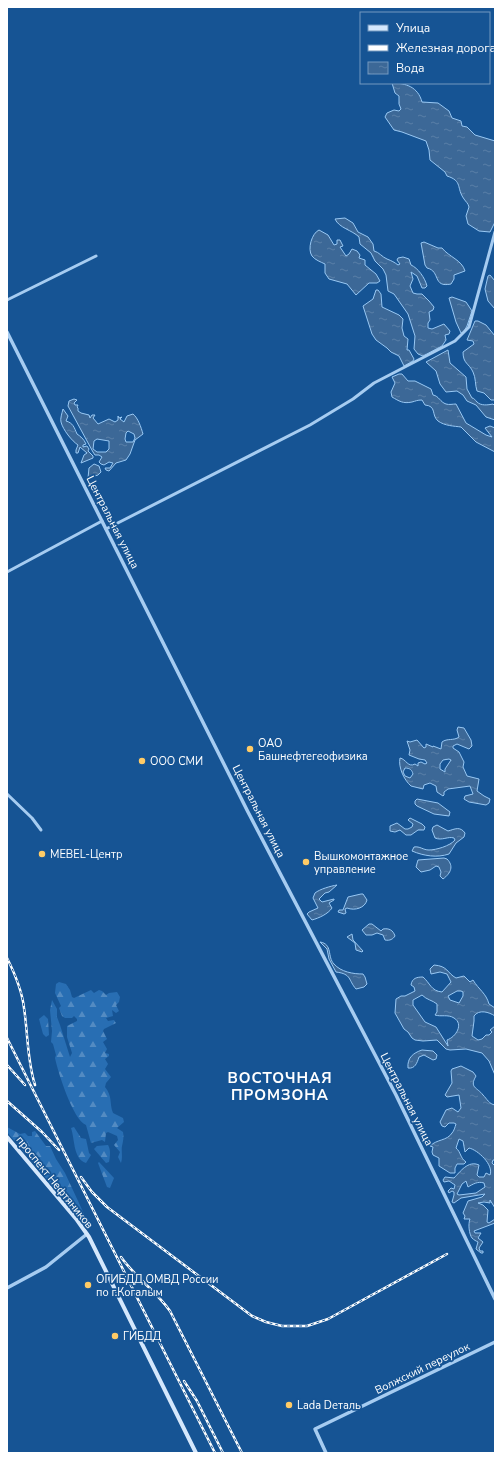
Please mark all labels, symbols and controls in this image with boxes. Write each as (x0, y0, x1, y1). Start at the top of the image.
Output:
legend (360, 12, 490, 84)
text: Улица (395, 20, 430, 36)
text: Железная дорога (396, 40, 496, 56)
text: Вода (396, 60, 424, 76)
street label: Центральная улица (83, 473, 143, 571)
place label: ОАО Башнефтегеофизика (258, 736, 368, 764)
marker: ОАО Башнефтегеофизика (245, 744, 255, 754)
place label: ООО СМИ (150, 754, 203, 769)
marker: ООО СМИ (137, 756, 147, 766)
street label: Центральная улица (229, 762, 289, 860)
place label: MEBEL-Центр (50, 847, 122, 862)
marker: MEBEL-Центр (37, 849, 47, 859)
place label: Вышкомонтажное управление (314, 849, 408, 877)
marker: Вышкомонтажное управление (301, 857, 311, 867)
street label: Центральная улица (377, 1050, 437, 1148)
district label: ВОСТОЧНАЯ ПРОМЗОНА (227, 1068, 333, 1105)
street label: проспект Нефтяников (13, 1133, 97, 1232)
place label: ОГИБДД ОМВД России по г.Когалым (96, 1272, 219, 1300)
marker: ОГИБДД ОМВД России по г.Когалым (83, 1280, 93, 1290)
place label: ГИБДД (123, 1329, 162, 1344)
marker: ГИБДД (110, 1331, 120, 1341)
street label: Волжский переулок (372, 1339, 472, 1398)
place label: Lada Dеталь (297, 1398, 361, 1413)
marker: Lada Dеталь (284, 1400, 294, 1410)

